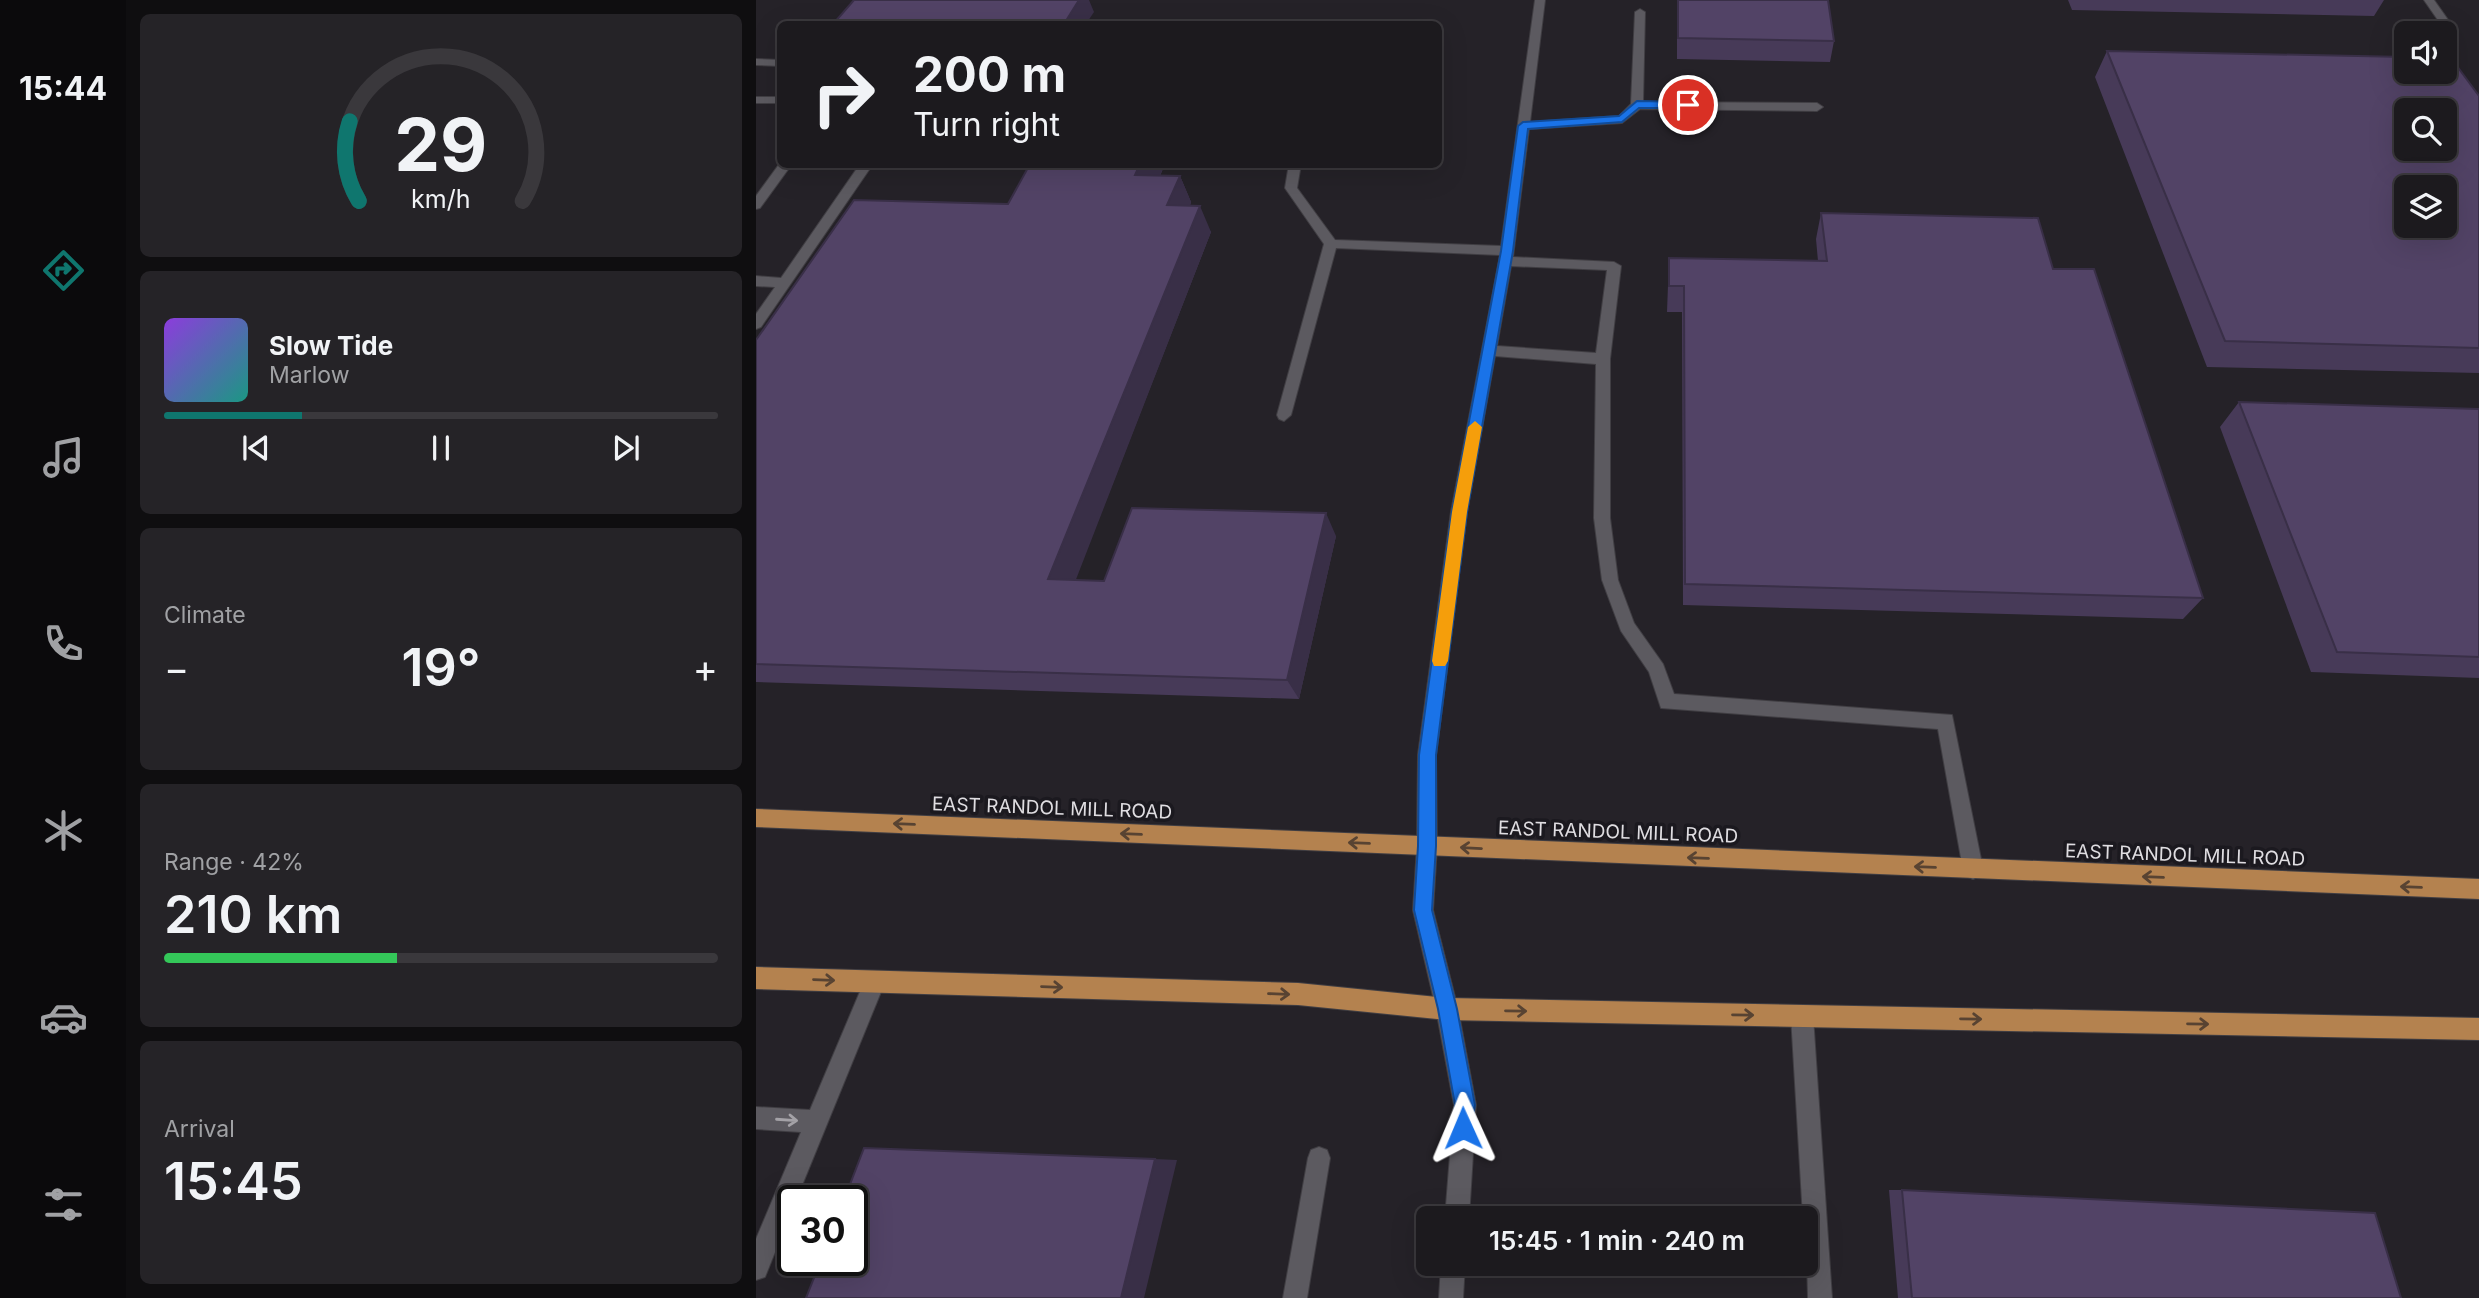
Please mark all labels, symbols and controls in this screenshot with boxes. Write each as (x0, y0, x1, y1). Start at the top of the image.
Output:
map controls (2394, 21, 2457, 238)
button: sound (2394, 21, 2457, 84)
text: 200 m (913, 45, 1066, 104)
icon: right (798, 49, 889, 140)
text: 15:44 (19, 69, 107, 108)
pin (1658, 75, 1718, 135)
icon: arrive (1669, 86, 1707, 124)
button: search (2394, 98, 2457, 161)
text: 29 (394, 101, 488, 190)
text: Turn right (913, 105, 1060, 144)
button: layers (2394, 175, 2457, 238)
text: km/h (411, 184, 471, 214)
icon: directions (39, 246, 88, 295)
text: Slow Tide (269, 330, 393, 361)
text: Marlow (269, 361, 349, 389)
icon: previous (237, 429, 275, 467)
icon: pause (422, 429, 460, 467)
icon: next (607, 429, 645, 467)
icon: music (39, 433, 88, 482)
text: Climate (164, 601, 246, 629)
icon: phone (39, 619, 88, 668)
text: 19° (401, 636, 481, 699)
text: − (164, 645, 189, 691)
text: + (693, 645, 718, 691)
street label: EAST RANDOL MILL ROAD (931, 792, 1173, 824)
icon: climate (39, 806, 88, 855)
street label: EAST RANDOL MILL ROAD (1497, 816, 1739, 848)
one-way arrow (893, 818, 916, 831)
one-way arrow (1120, 827, 1143, 840)
one-way arrow (1347, 837, 1370, 850)
street label: EAST RANDOL MILL ROAD (2064, 839, 2306, 871)
one-way arrow (1460, 842, 1483, 855)
text: Range · 42% (164, 848, 304, 876)
one-way arrow (1687, 852, 1710, 865)
one-way arrow (1914, 861, 1937, 874)
one-way arrow (2141, 870, 2164, 883)
one-way arrow (2400, 880, 2423, 894)
text: 210 km (164, 883, 342, 946)
one-way arrow (812, 973, 835, 987)
one-way arrow (1040, 980, 1063, 994)
one-way arrow (1267, 987, 1290, 1000)
icon: car (39, 993, 88, 1042)
one-way arrow (1504, 1004, 1527, 1017)
one-way arrow (1731, 1008, 1754, 1022)
one-way arrow (1959, 1012, 1982, 1026)
one-way arrow (2186, 1017, 2209, 1030)
position arrow (1426, 1091, 1500, 1165)
one-way arrow (775, 1113, 798, 1126)
text: Arrival (164, 1115, 235, 1143)
text: 15:45 (164, 1150, 303, 1213)
icon: filters (39, 1180, 88, 1229)
speed limit sign: 30 (777, 1185, 868, 1276)
text: 15:45 · 1 min · 240 m (1489, 1225, 1745, 1256)

